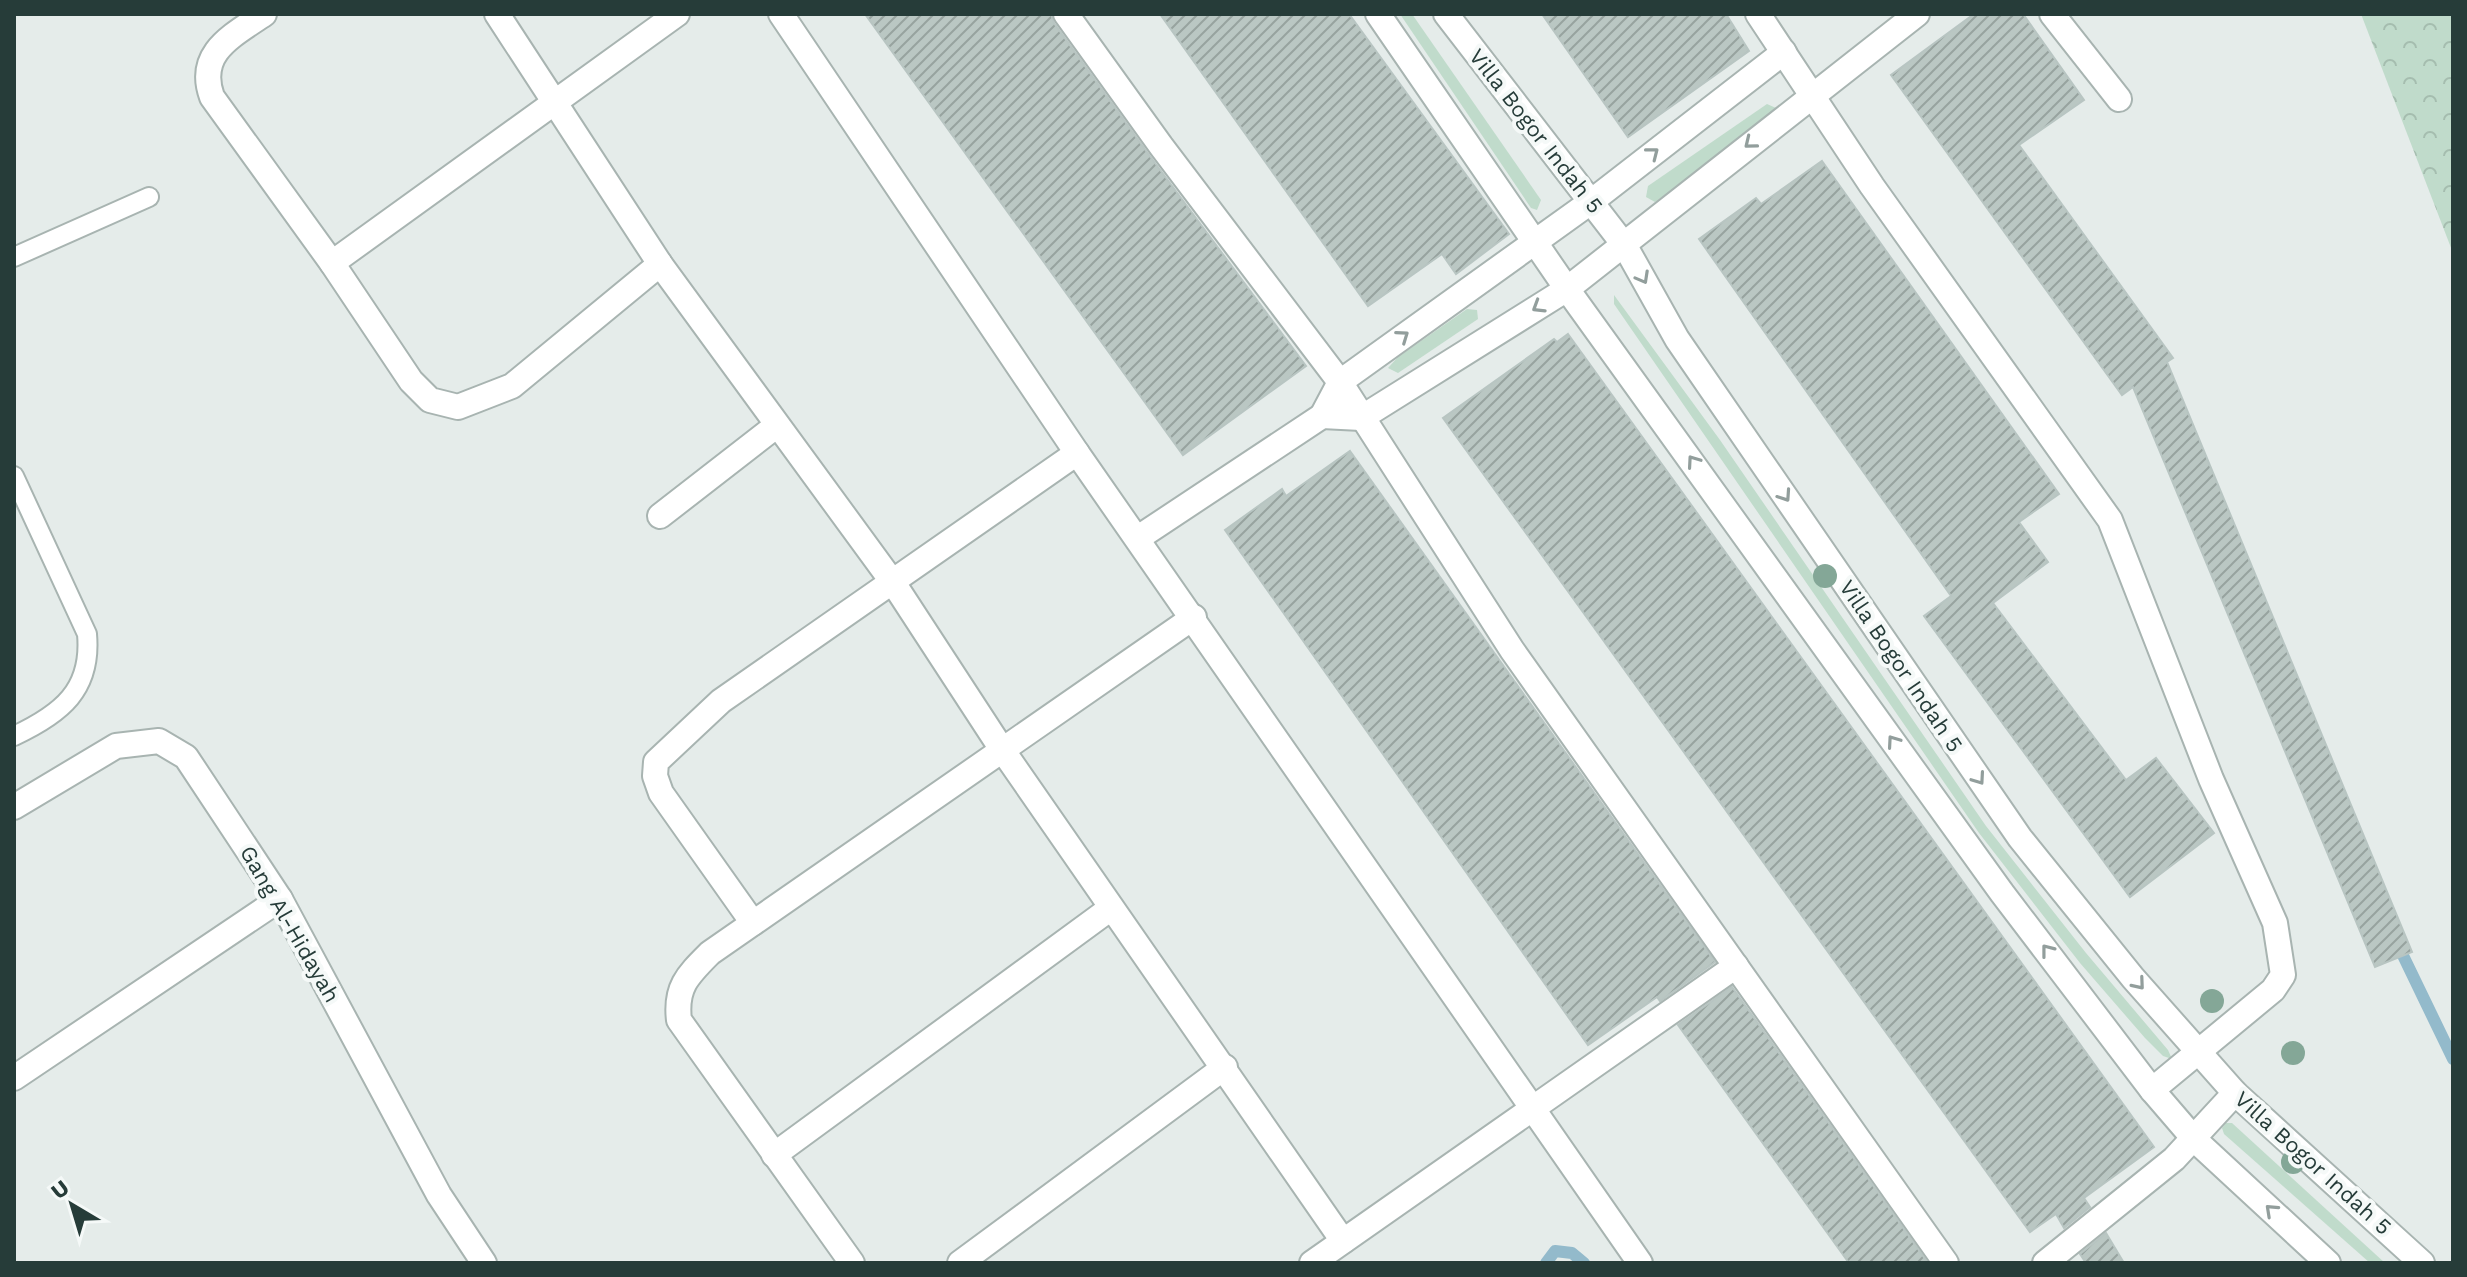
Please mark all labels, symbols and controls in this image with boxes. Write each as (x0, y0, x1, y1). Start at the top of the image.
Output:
street label: Villa Bogor Indah 5 (1464, 44, 1608, 218)
one-way arrow (1745, 133, 1759, 148)
one-way arrow (1644, 148, 1658, 163)
one-way arrow (1633, 269, 1649, 284)
one-way arrow (1532, 297, 1547, 312)
one-way arrow (1395, 332, 1409, 346)
one-way arrow (1688, 455, 1703, 469)
one-way arrow (1775, 487, 1790, 501)
street label: Villa Bogor Indah 5 (1834, 575, 1968, 757)
one-way arrow (1888, 735, 1903, 749)
one-way arrow (1969, 771, 1984, 785)
street label: Gang Al-Hidayah (235, 841, 345, 1007)
one-way arrow (2042, 945, 2057, 959)
one-way arrow (2129, 975, 2144, 990)
street label: Villa Bogor Indah 5 (2230, 1086, 2396, 1240)
north arrow (32, 1165, 112, 1245)
text: U (46, 1175, 74, 1204)
one-way arrow (2265, 1206, 2280, 1220)

